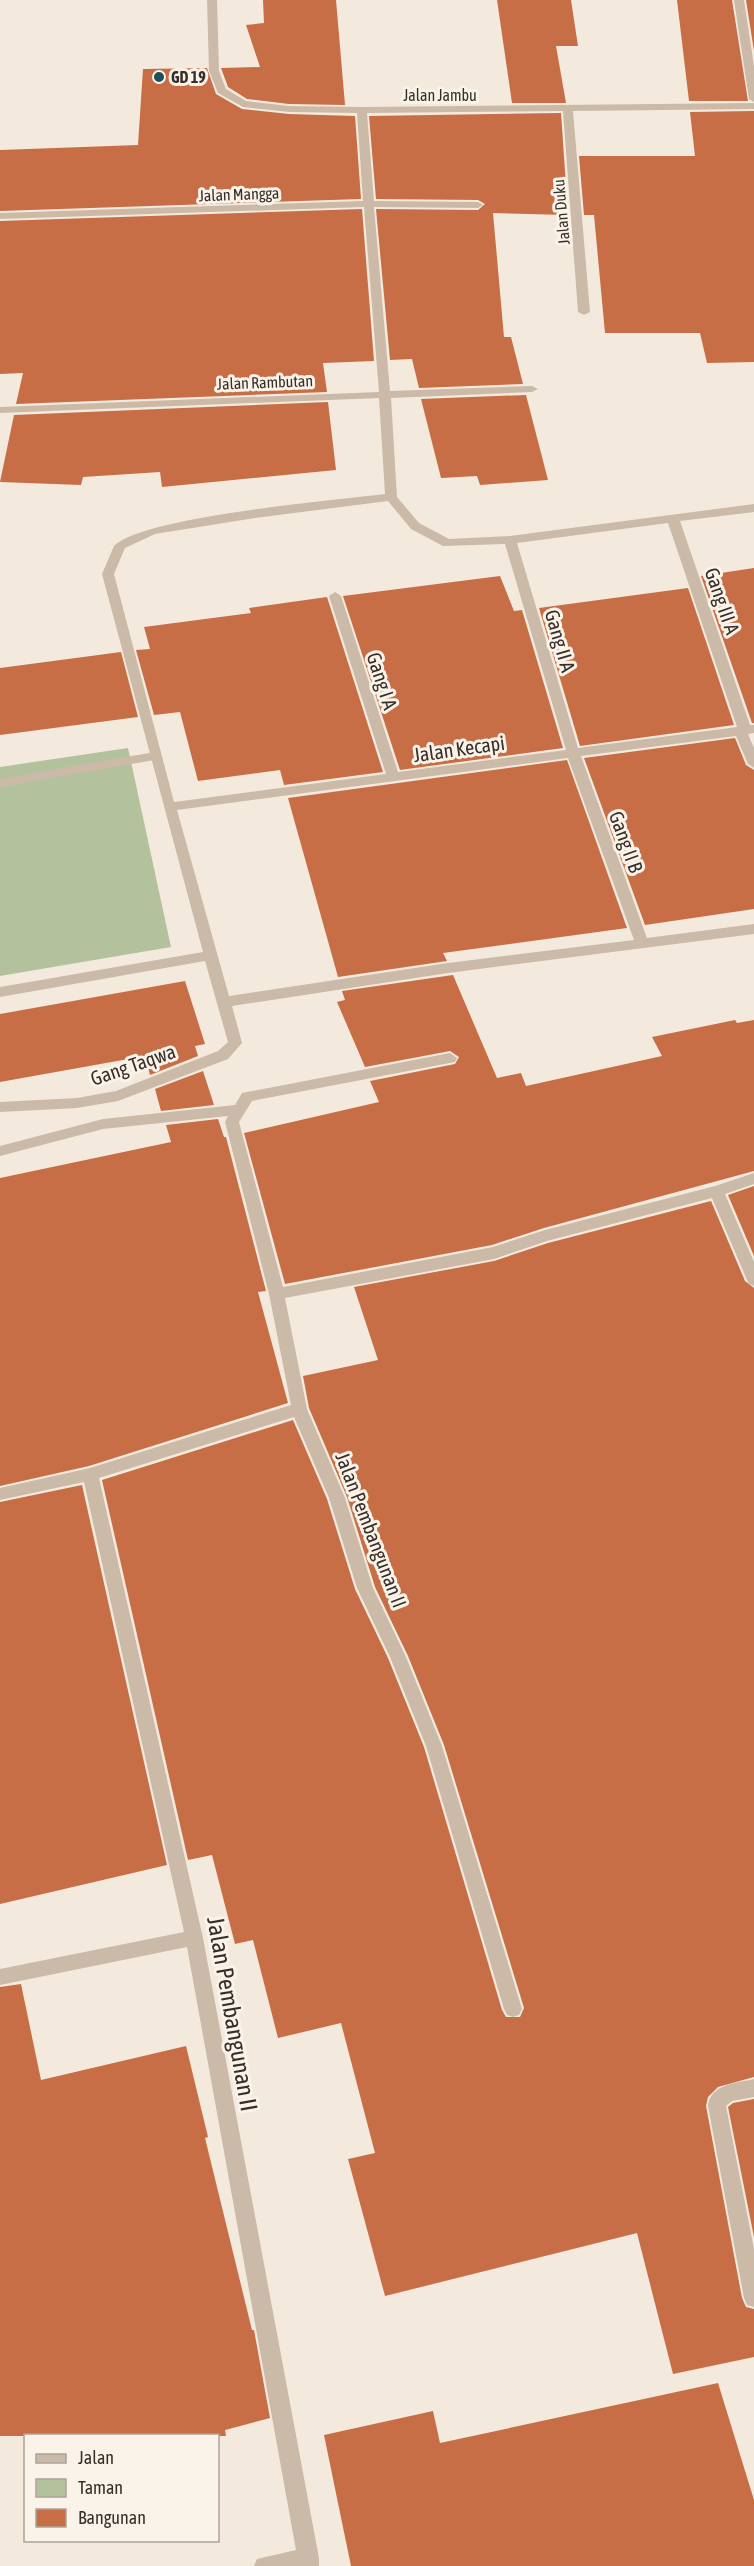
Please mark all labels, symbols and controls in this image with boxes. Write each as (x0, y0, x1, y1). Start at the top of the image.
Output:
place label: GD 19 (171, 68, 206, 86)
marker: GD 19 (152, 70, 166, 84)
street label: Jalan Jambu (403, 86, 477, 104)
street label: Jalan Duku (549, 179, 573, 245)
street label: Jalan Mangga (198, 184, 280, 205)
street label: Jalan Rambutan (217, 371, 313, 393)
street label: Gang III A (700, 565, 745, 637)
street label: Gang II A (541, 607, 580, 675)
street label: Gang I A (362, 649, 403, 712)
street label: Jalan Kecapi (412, 731, 506, 766)
street label: Gang II B (605, 808, 648, 876)
street label: Gang Taqwa (87, 1039, 178, 1090)
street label: Jalan Pembangunan II (331, 1449, 412, 1611)
street label: Jalan Pembangunan II (202, 1915, 263, 2113)
legend (24, 2434, 219, 2542)
text: Jalan (78, 2447, 114, 2468)
text: Taman (78, 2477, 123, 2498)
text: Bangunan (78, 2507, 146, 2528)

